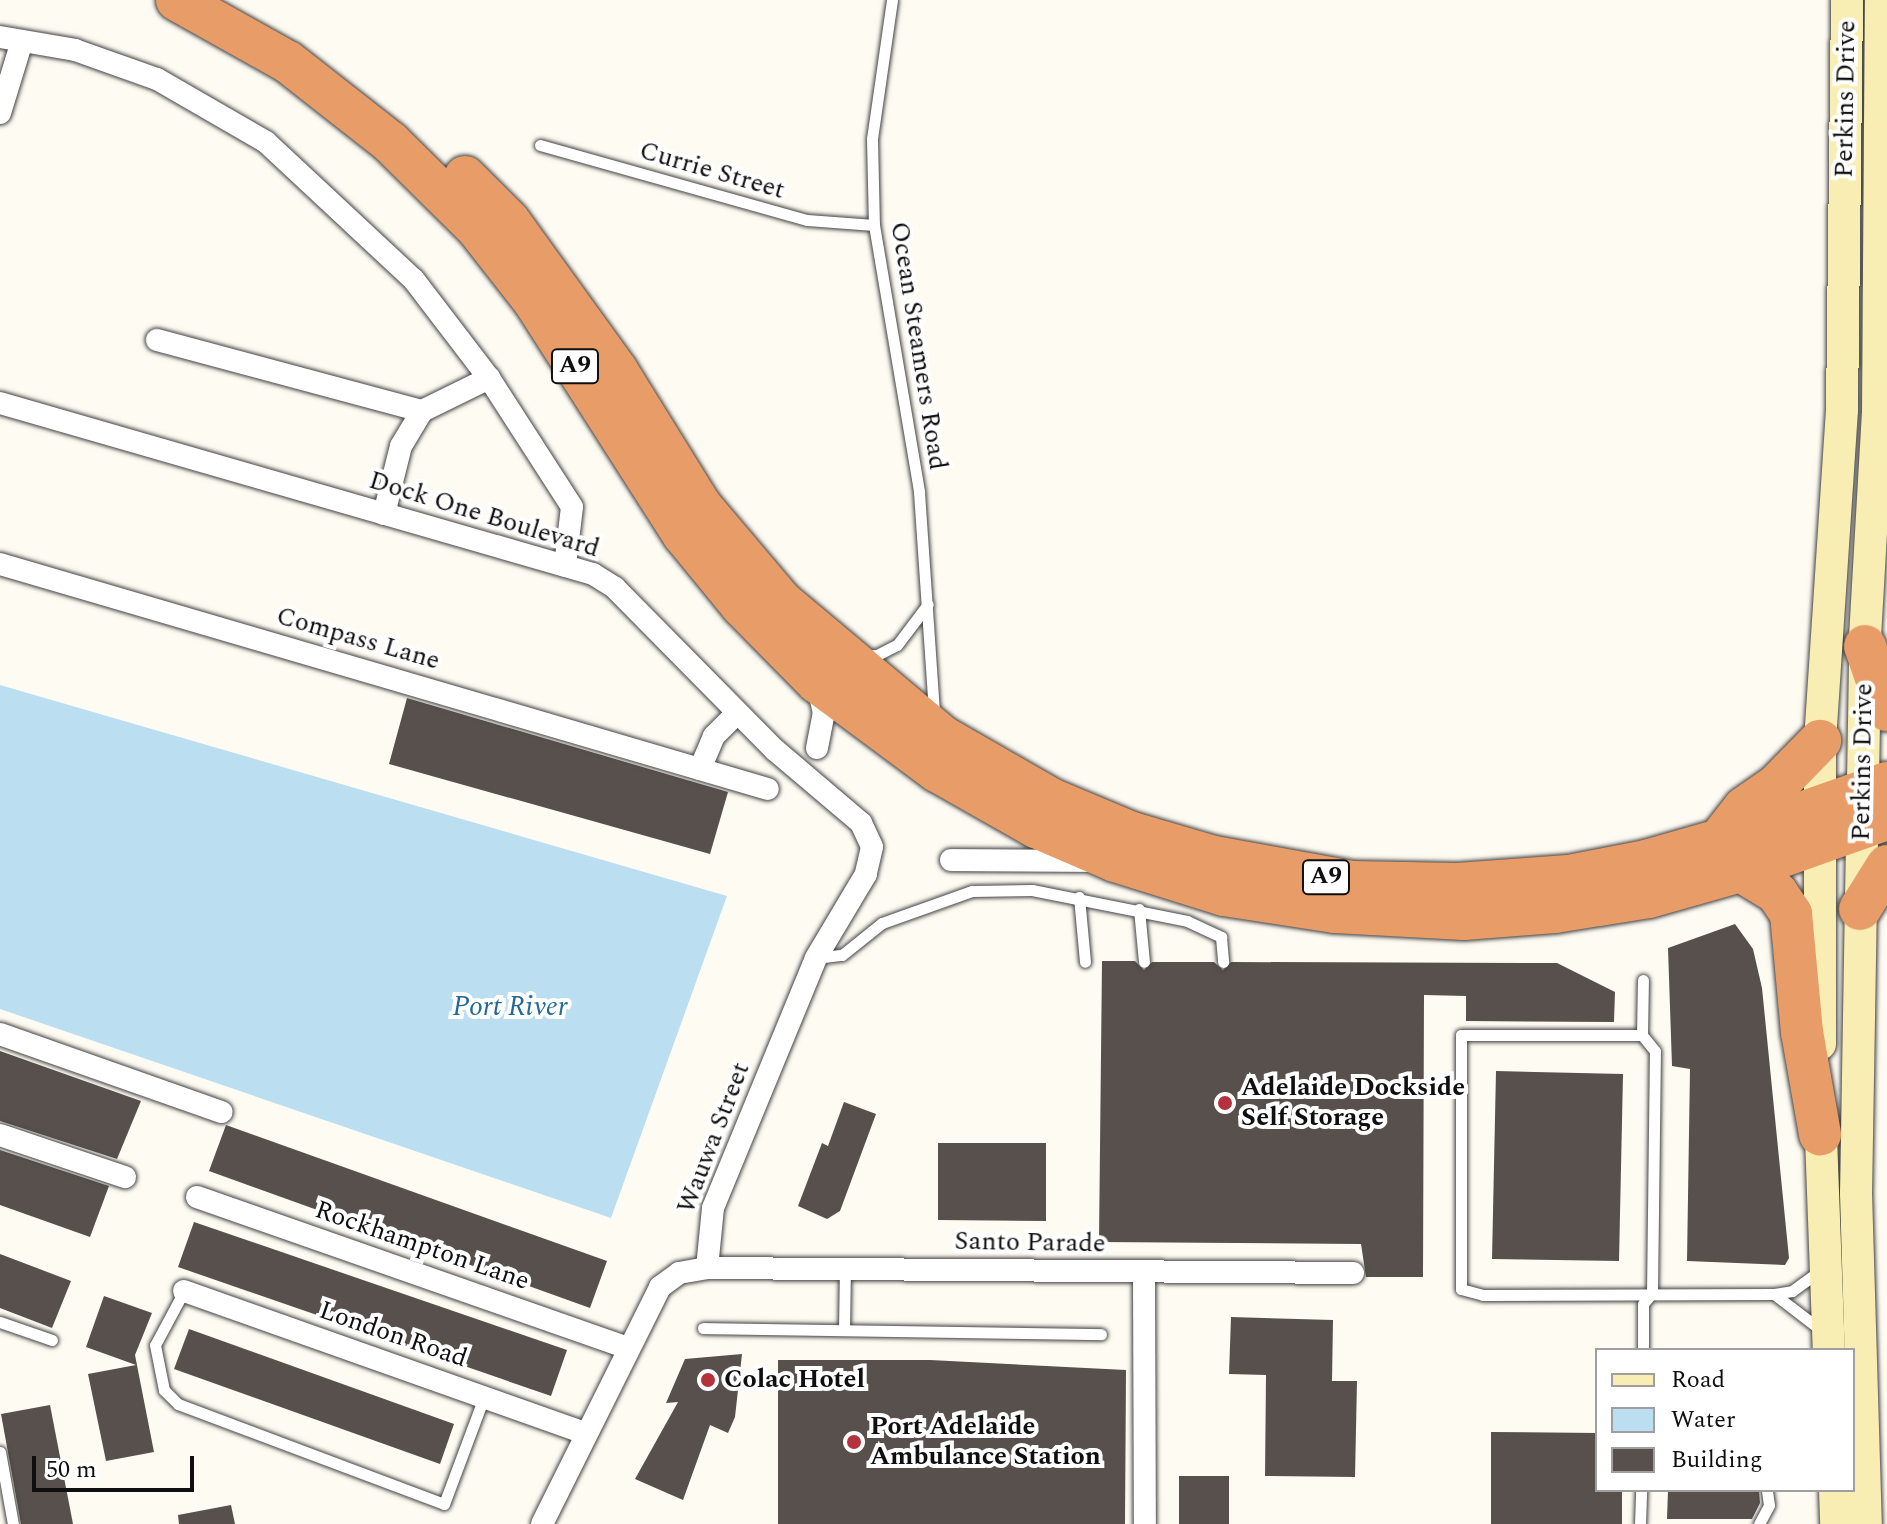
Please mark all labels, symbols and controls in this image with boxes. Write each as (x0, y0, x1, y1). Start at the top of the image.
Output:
street label: Perkins Drive (1829, 20, 1863, 178)
street label: Currie Street (636, 135, 788, 207)
street label: Ocean Steamers Road (883, 220, 953, 472)
road number: A9 (549, 346, 601, 386)
street label: Dock One Boulevard (365, 465, 603, 565)
street label: Compass Lane (273, 601, 443, 677)
street label: Perkins Drive (1846, 683, 1880, 841)
road number: A9 (1300, 857, 1352, 897)
water label: Port River (452, 990, 568, 1024)
street label: Wauwa Street (671, 1058, 757, 1218)
place label: Adelaide Dockside Self Storage (1241, 1072, 1465, 1134)
marker: Adelaide Dockside Self Storage (1216, 1094, 1234, 1112)
street label: Rockhampton Lane (311, 1195, 533, 1297)
street label: Santo Parade (954, 1226, 1106, 1260)
street label: London Road (315, 1295, 471, 1375)
legend (1595, 1348, 1855, 1492)
text: Road (1671, 1362, 1725, 1398)
place label: Colac Hotel (724, 1364, 865, 1396)
marker: Colac Hotel (699, 1371, 717, 1389)
text: Water (1671, 1402, 1735, 1438)
place label: Port Adelaide Ambulance Station (870, 1411, 1101, 1472)
marker: Port Adelaide Ambulance Station (845, 1433, 863, 1451)
scale bar (36, 1440, 198, 1490)
text: Building (1671, 1442, 1763, 1478)
text: 50 m (46, 1452, 97, 1488)

